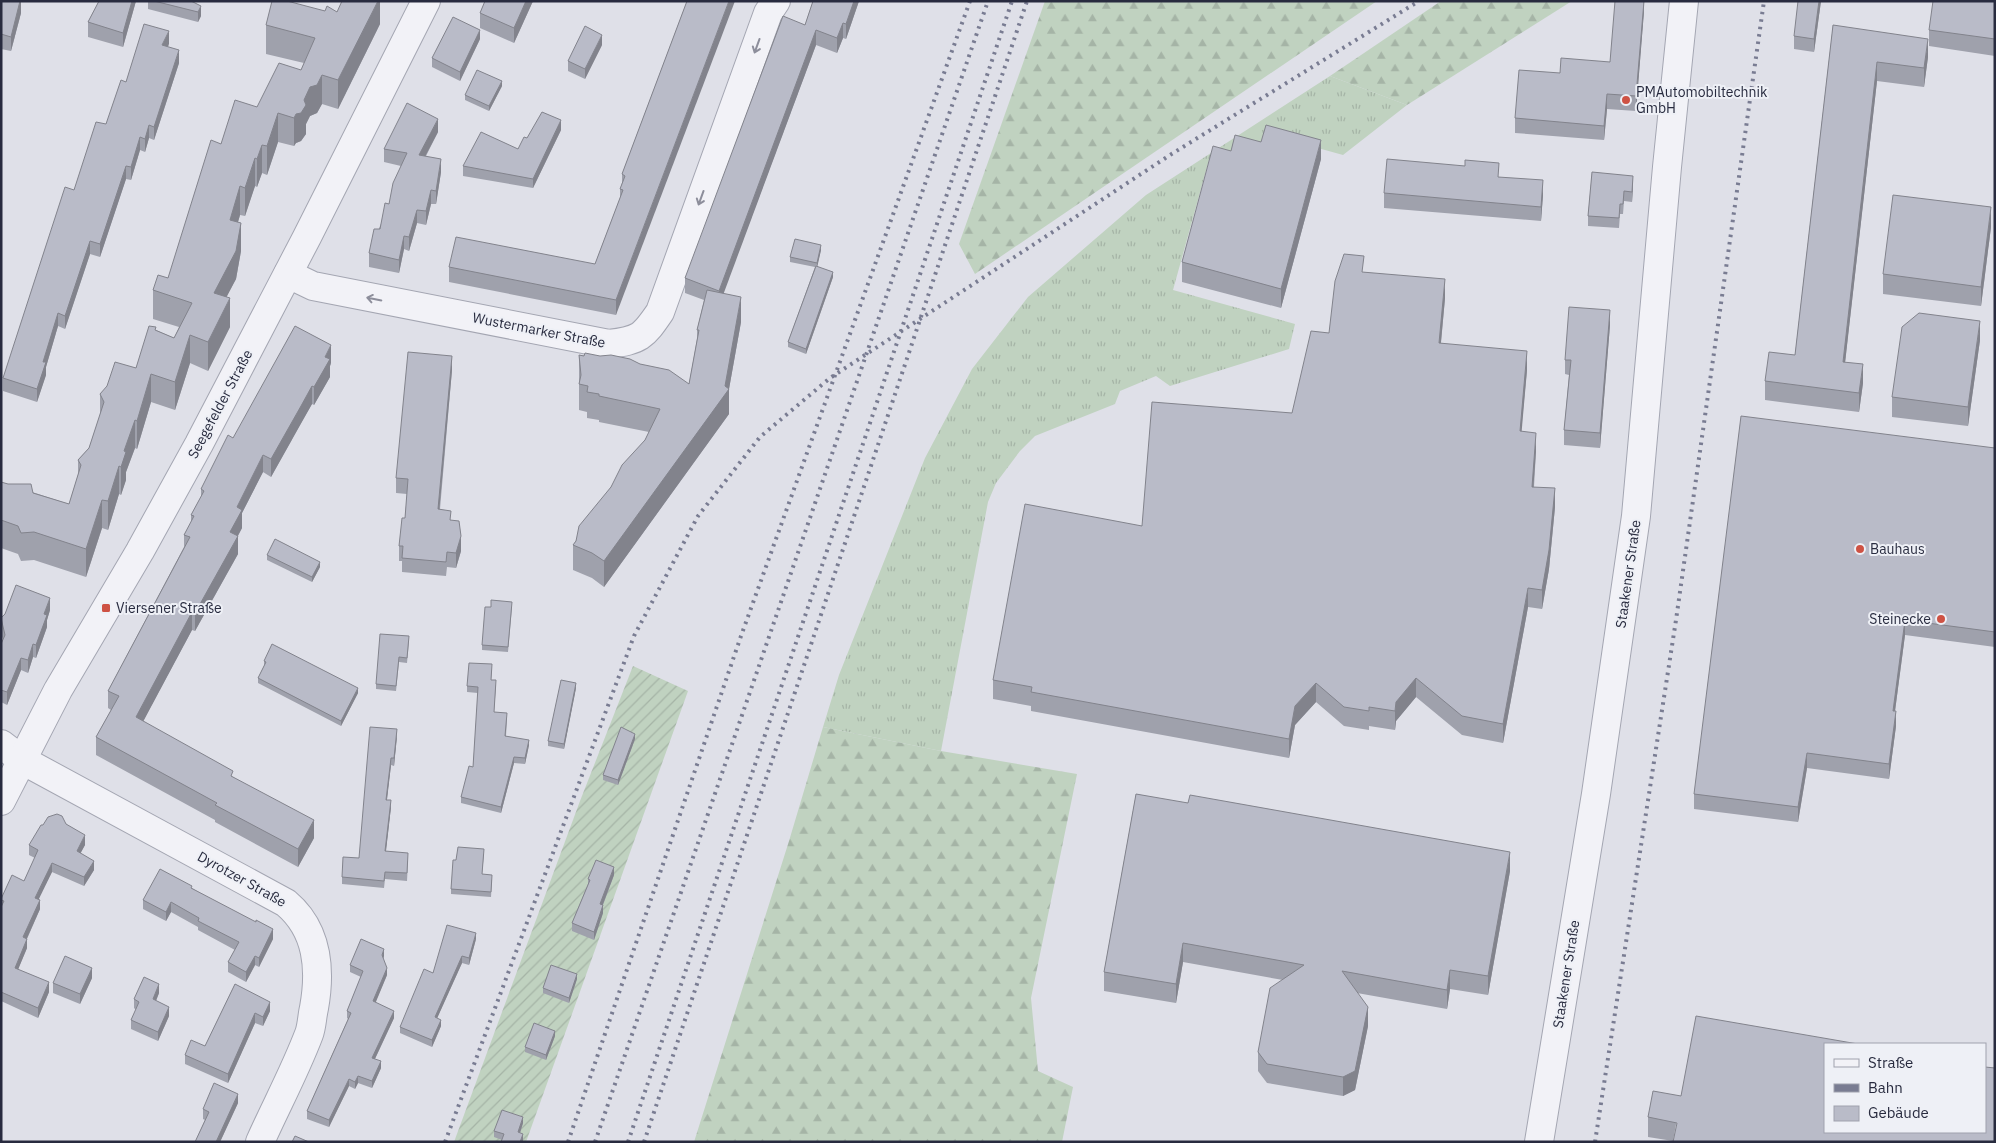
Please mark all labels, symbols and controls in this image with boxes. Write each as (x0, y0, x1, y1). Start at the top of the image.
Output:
one-way arrow (752, 37, 761, 53)
place label: PMAutomobiltechnik GmbH (1636, 83, 1768, 117)
marker: PMAutomobiltechnik GmbH (1620, 94, 1632, 106)
one-way arrow (696, 190, 705, 205)
one-way arrow (366, 293, 382, 303)
street label: Wustermarker Straße (471, 308, 607, 352)
street label: Seegefelder Straße (184, 346, 256, 462)
street label: Staakener Straße (1611, 518, 1645, 629)
place label: Bauhaus (1870, 540, 1925, 558)
marker: Bauhaus (1854, 543, 1866, 555)
place label: Viersener Straße (116, 599, 222, 617)
marker: Viersener Straße (100, 602, 112, 614)
place label: Steinecke (1869, 610, 1931, 628)
marker: Steinecke (1935, 613, 1947, 625)
street label: Dyrotzer Straße (194, 847, 290, 911)
street label: Staakener Straße (1549, 918, 1583, 1029)
legend (1824, 1043, 1986, 1133)
text: Straße (1868, 1053, 1913, 1072)
text: Bahn (1868, 1078, 1903, 1097)
text: Gebäude (1868, 1103, 1929, 1122)

